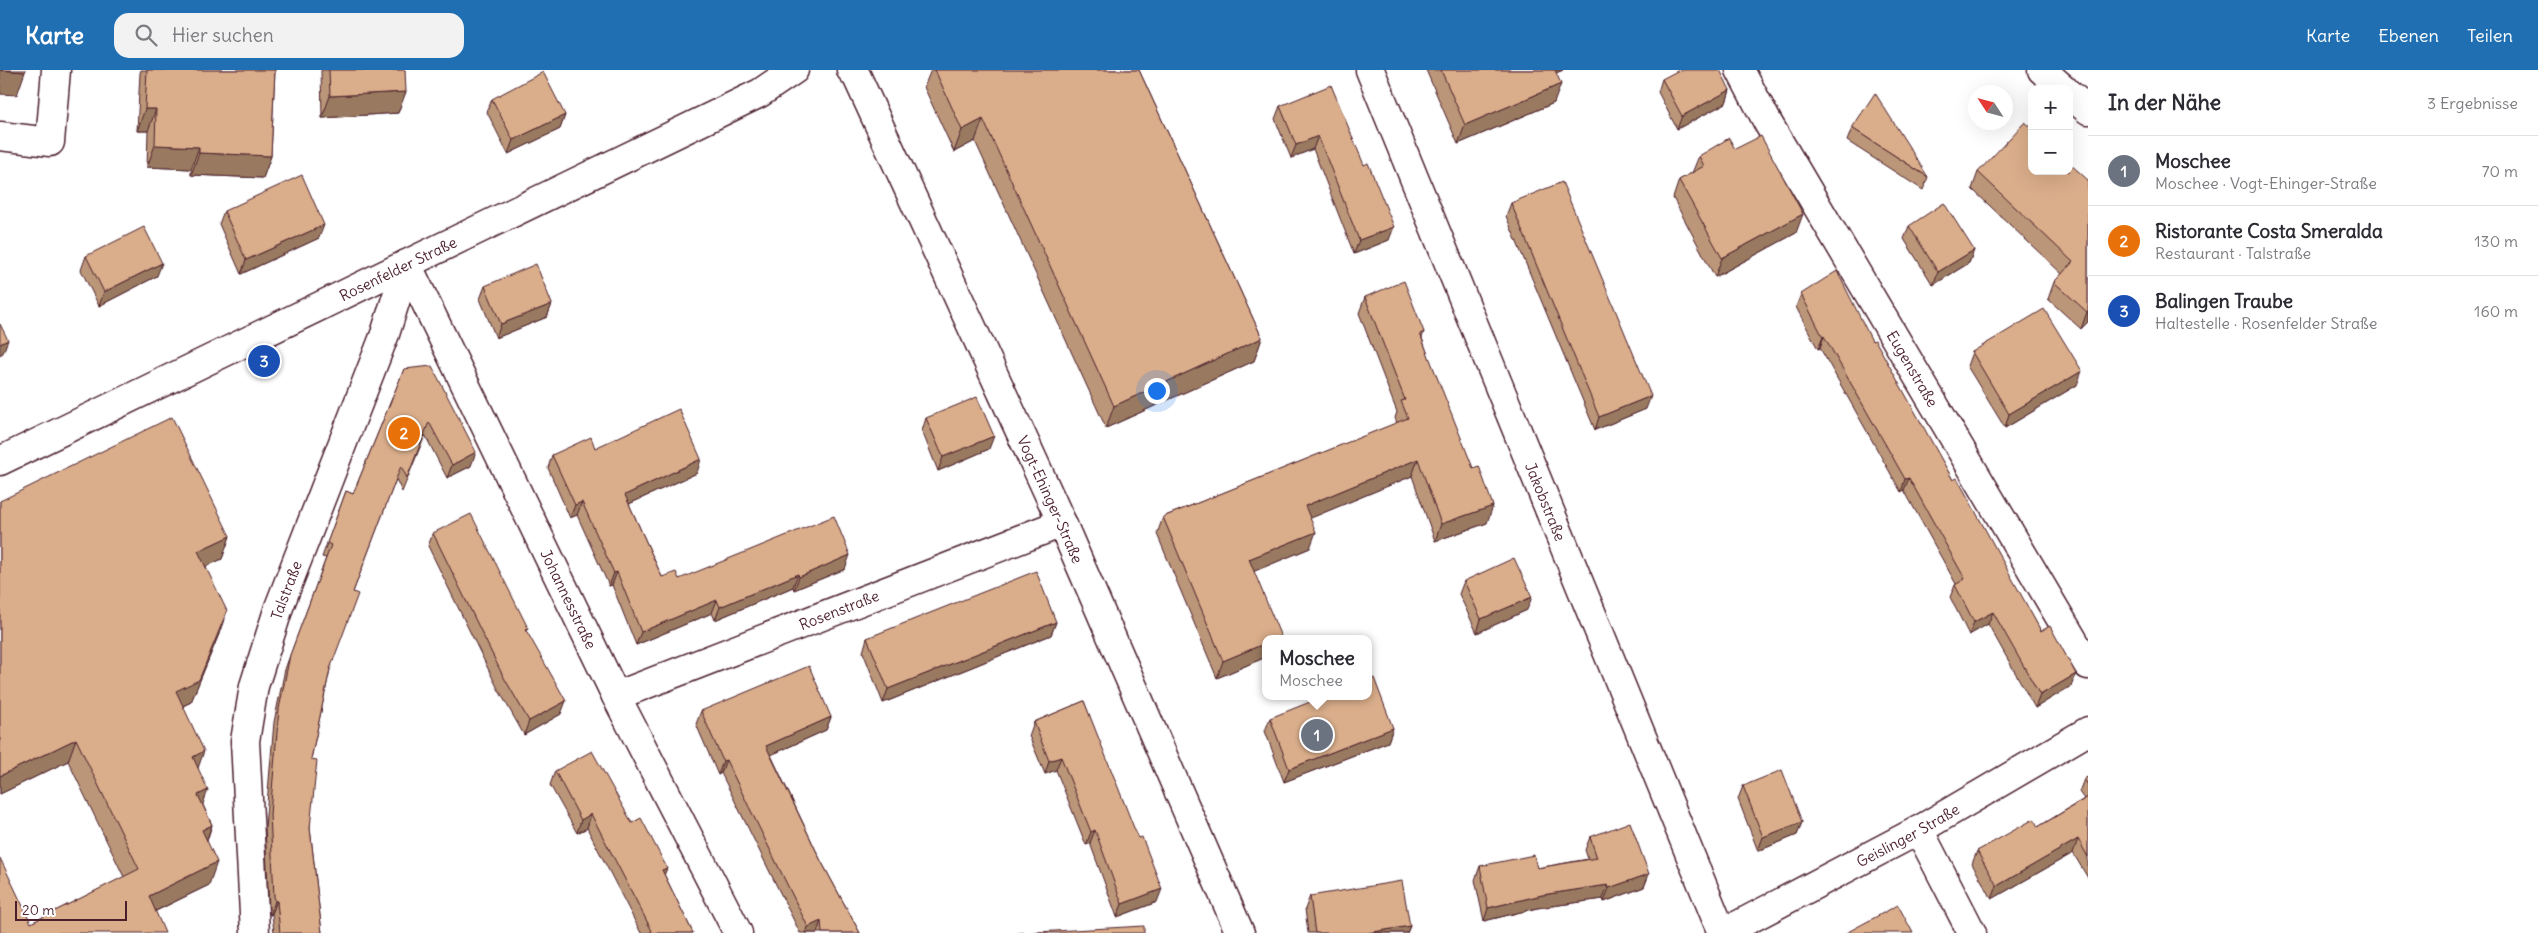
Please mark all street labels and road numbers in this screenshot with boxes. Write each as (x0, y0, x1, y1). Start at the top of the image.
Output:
street label: Rosenfelder Straße (336, 232, 460, 305)
street label: Eugenstraße (1883, 327, 1943, 410)
street label: Vogt-Ehinger-Straße (1014, 433, 1088, 566)
street label: Jakobstraße (1521, 459, 1570, 544)
street label: Johannesstraße (537, 546, 601, 652)
street label: Talstraße (266, 558, 306, 622)
street label: Rosenstraße (796, 585, 881, 634)
street label: Geislinger Straße (1853, 799, 1963, 871)

